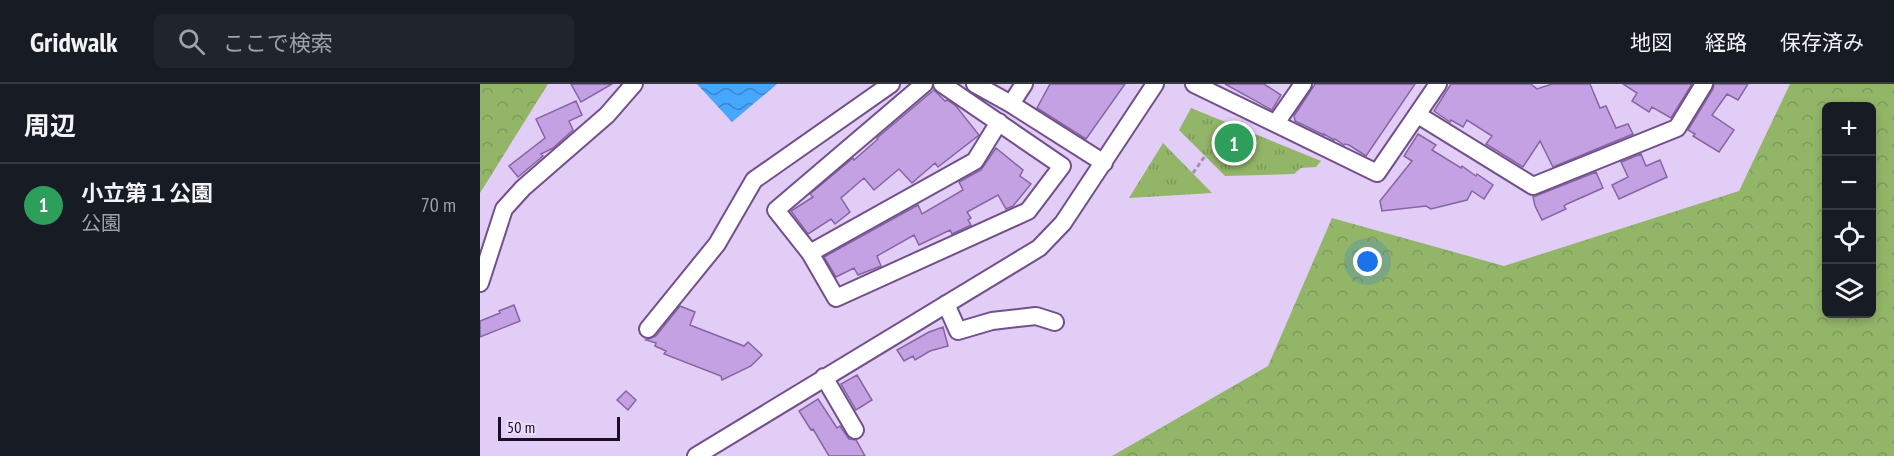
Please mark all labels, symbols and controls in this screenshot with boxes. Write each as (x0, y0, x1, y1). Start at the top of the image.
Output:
search box (154, 14, 574, 68)
text: Gridwalk (30, 23, 118, 60)
icon: search (175, 25, 208, 58)
text: ここで検索 (223, 29, 333, 57)
text: 地図 (1630, 29, 1672, 56)
text: 経路 (1705, 29, 1747, 56)
text: 保存済み (1780, 29, 1864, 56)
map controls (1822, 102, 1876, 318)
button: + (1822, 102, 1876, 156)
text: 周辺 (24, 109, 76, 142)
pin: 1 (1214, 120, 1254, 166)
button: − (1822, 156, 1876, 210)
text: 小立第１公園 (81, 179, 213, 207)
text: 1 (39, 192, 48, 218)
text: 70 m (421, 192, 456, 218)
text: 公園 (81, 210, 121, 236)
button: locate (1822, 210, 1876, 264)
your location (1353, 247, 1382, 276)
button: layers (1822, 264, 1876, 318)
scale bar (498, 414, 620, 442)
text: 50 m (507, 417, 535, 437)

